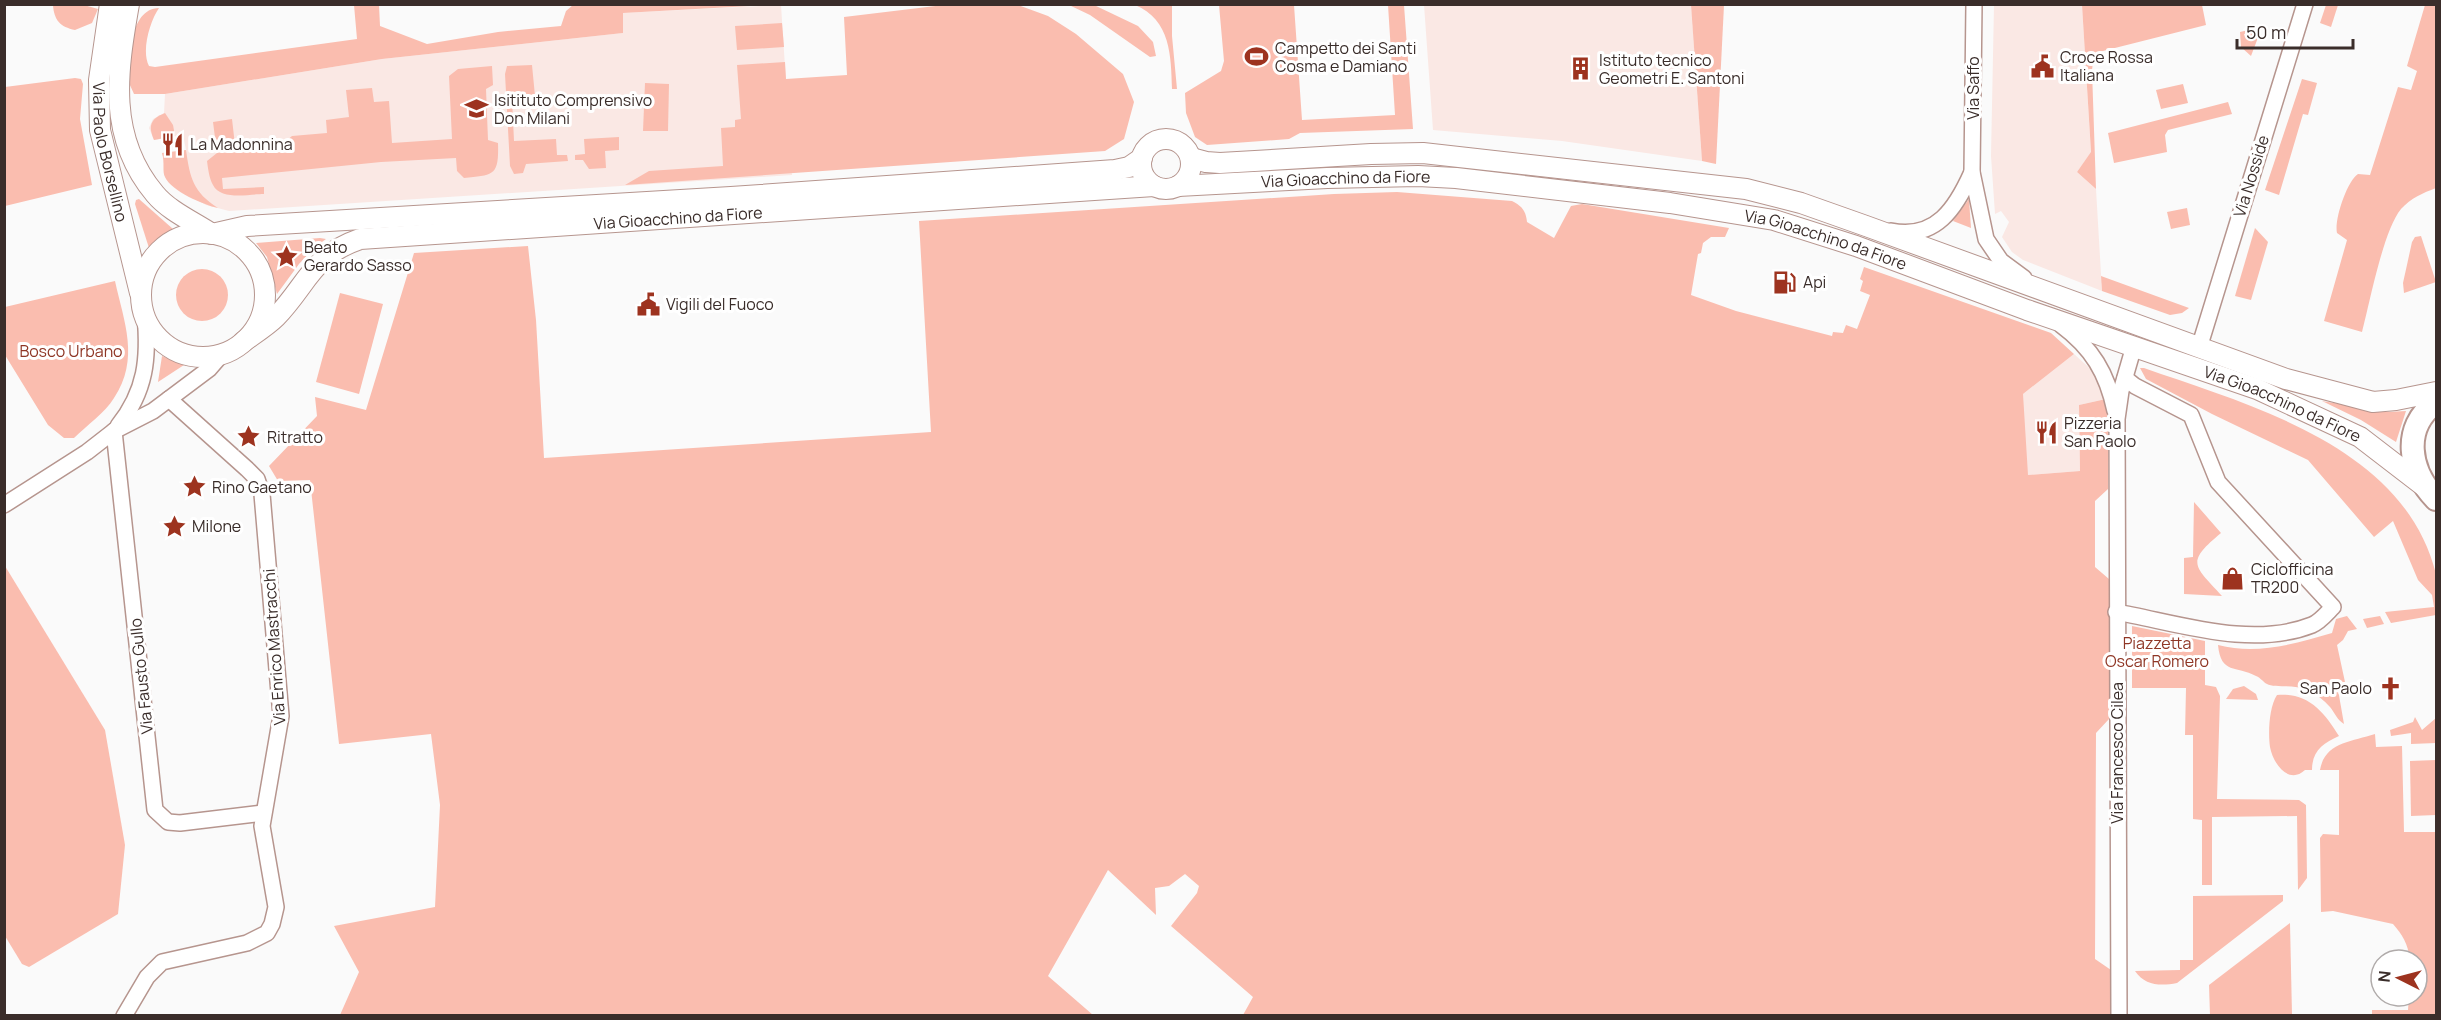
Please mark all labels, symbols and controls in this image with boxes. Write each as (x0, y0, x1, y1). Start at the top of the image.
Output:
scale bar (2237, 12, 2352, 50)
text: 50 m (2246, 20, 2286, 44)
place label: Campetto dei Santi Cosma e Damiano (1275, 37, 1416, 77)
sports icon: Campetto dei Santi Cosma e Damiano (1244, 44, 1270, 70)
place label: Croce Rossa Italiana (2060, 46, 2153, 86)
place label: Istituto tecnico Geometri E. Santoni (1599, 49, 1745, 89)
public building icon: Croce Rossa Italiana (2029, 53, 2055, 79)
building icon: Istituto tecnico Geometri E. Santoni (1568, 56, 1594, 82)
street label: Via Saffo (1962, 56, 1984, 120)
street label: Via Paolo Borsellino (88, 82, 133, 224)
place label: Isitituto Comprensivo Don Milani (494, 89, 652, 129)
school or university icon: Isitituto Comprensivo Don Milani (463, 96, 489, 122)
restaurant icon: La Madonnina (159, 131, 185, 157)
street label: Via Nosside (2228, 132, 2274, 220)
place label: La Madonnina (190, 133, 293, 155)
street label: Via Gioacchino da Fiore (1261, 165, 1431, 193)
street label: Via Gioacchino da Fiore (593, 201, 763, 234)
street label: Via Gioacchino da Fiore (1743, 204, 1910, 275)
place label: Beato Gerardo Sasso (304, 236, 412, 276)
place icon: Beato Gerardo Sasso (273, 243, 299, 269)
fuel station icon: Api (1772, 269, 1798, 295)
place label: Api (1803, 271, 1826, 293)
public building icon: Vigili del Fuoco (635, 291, 661, 317)
place label: Vigili del Fuoco (666, 293, 774, 315)
park label: Bosco Urbano (19, 340, 123, 362)
street label: Via Gioacchino da Fiore (2201, 361, 2365, 447)
place label: Pizzeria San Paolo (2064, 412, 2136, 452)
restaurant icon: Pizzeria San Paolo (2033, 419, 2059, 445)
place icon: Ritratto (236, 424, 262, 450)
place label: Ritratto (267, 426, 323, 448)
place icon: Rino Gaetano (181, 474, 207, 500)
place label: Rino Gaetano (212, 476, 312, 498)
place icon: Milone (161, 513, 187, 539)
place label: Milone (192, 515, 241, 537)
place label: Ciclofficina TR200 (2251, 558, 2333, 598)
shop icon: Ciclofficina TR200 (2220, 565, 2246, 591)
street label: Via Enrico Mastracchi (258, 568, 290, 726)
street label: Via Fausto Gullo (124, 617, 158, 735)
park label: Piazzetta Oscar Romero (2105, 632, 2209, 672)
church icon: San Paolo (2377, 675, 2403, 701)
place label: San Paolo (2300, 677, 2372, 699)
street label: Via Francesco Cilea (2106, 682, 2128, 824)
north arrow (2369, 948, 2429, 1008)
text: N (2373, 970, 2396, 983)

